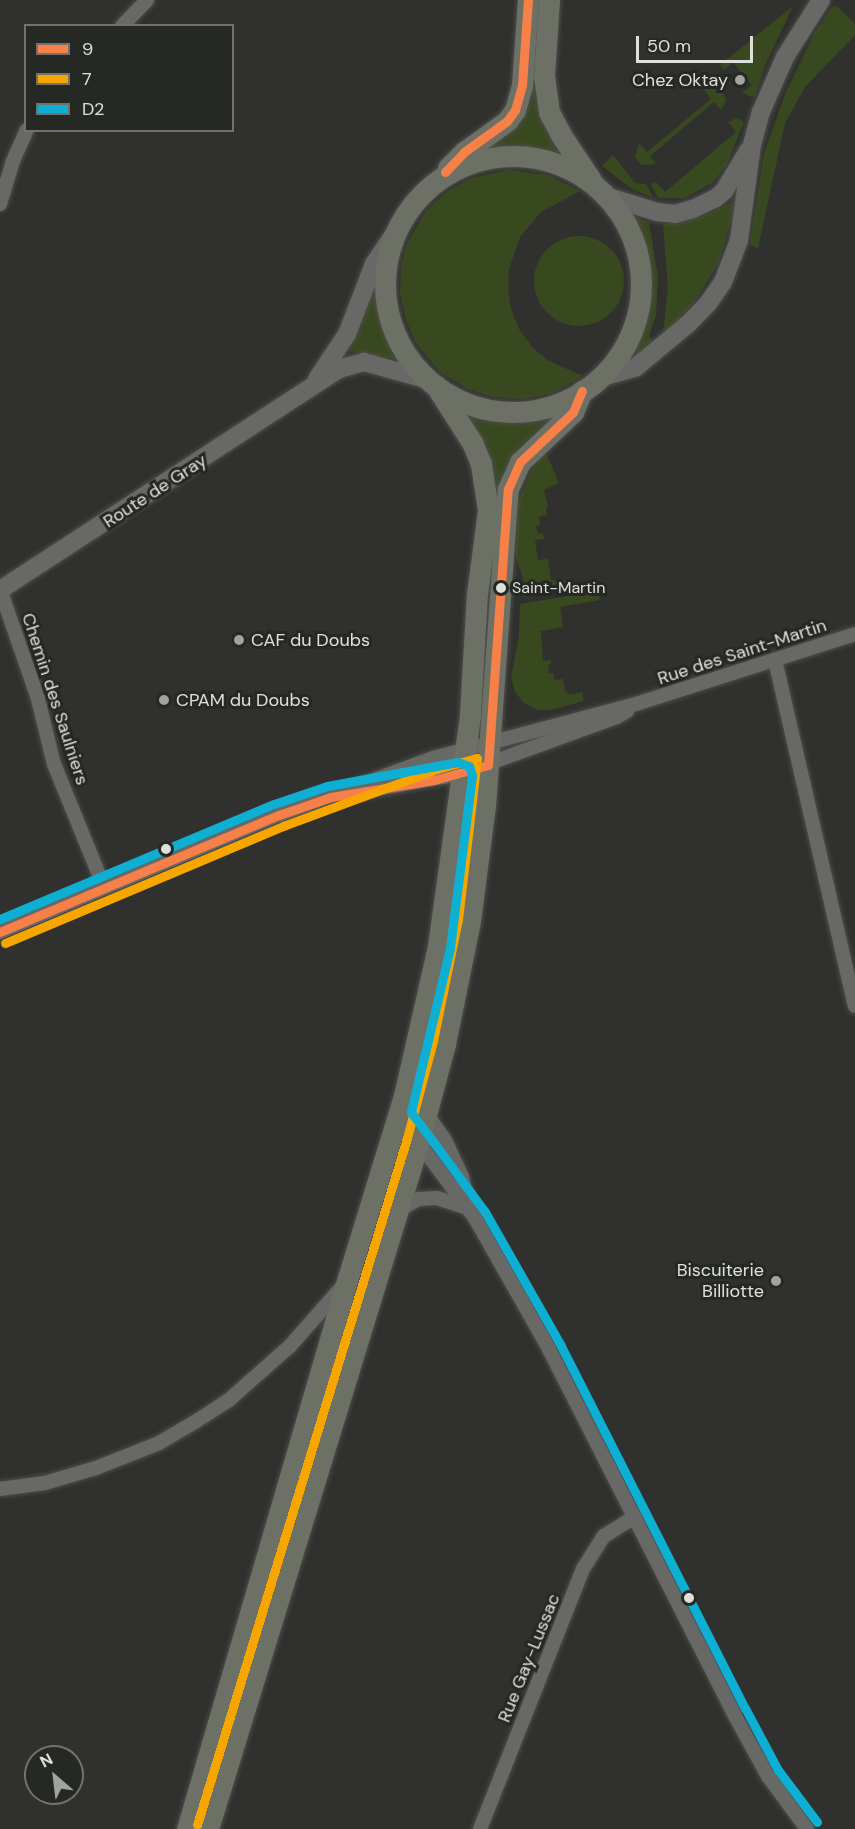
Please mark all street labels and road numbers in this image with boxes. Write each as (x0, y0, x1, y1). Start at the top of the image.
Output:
street label: Route de Gray (99, 450, 211, 532)
street label: Chemin des Saulniers (17, 610, 93, 788)
street label: Rue des Saint-Martin (655, 614, 829, 690)
street label: Rue Gay-Lussac (493, 1590, 565, 1726)

